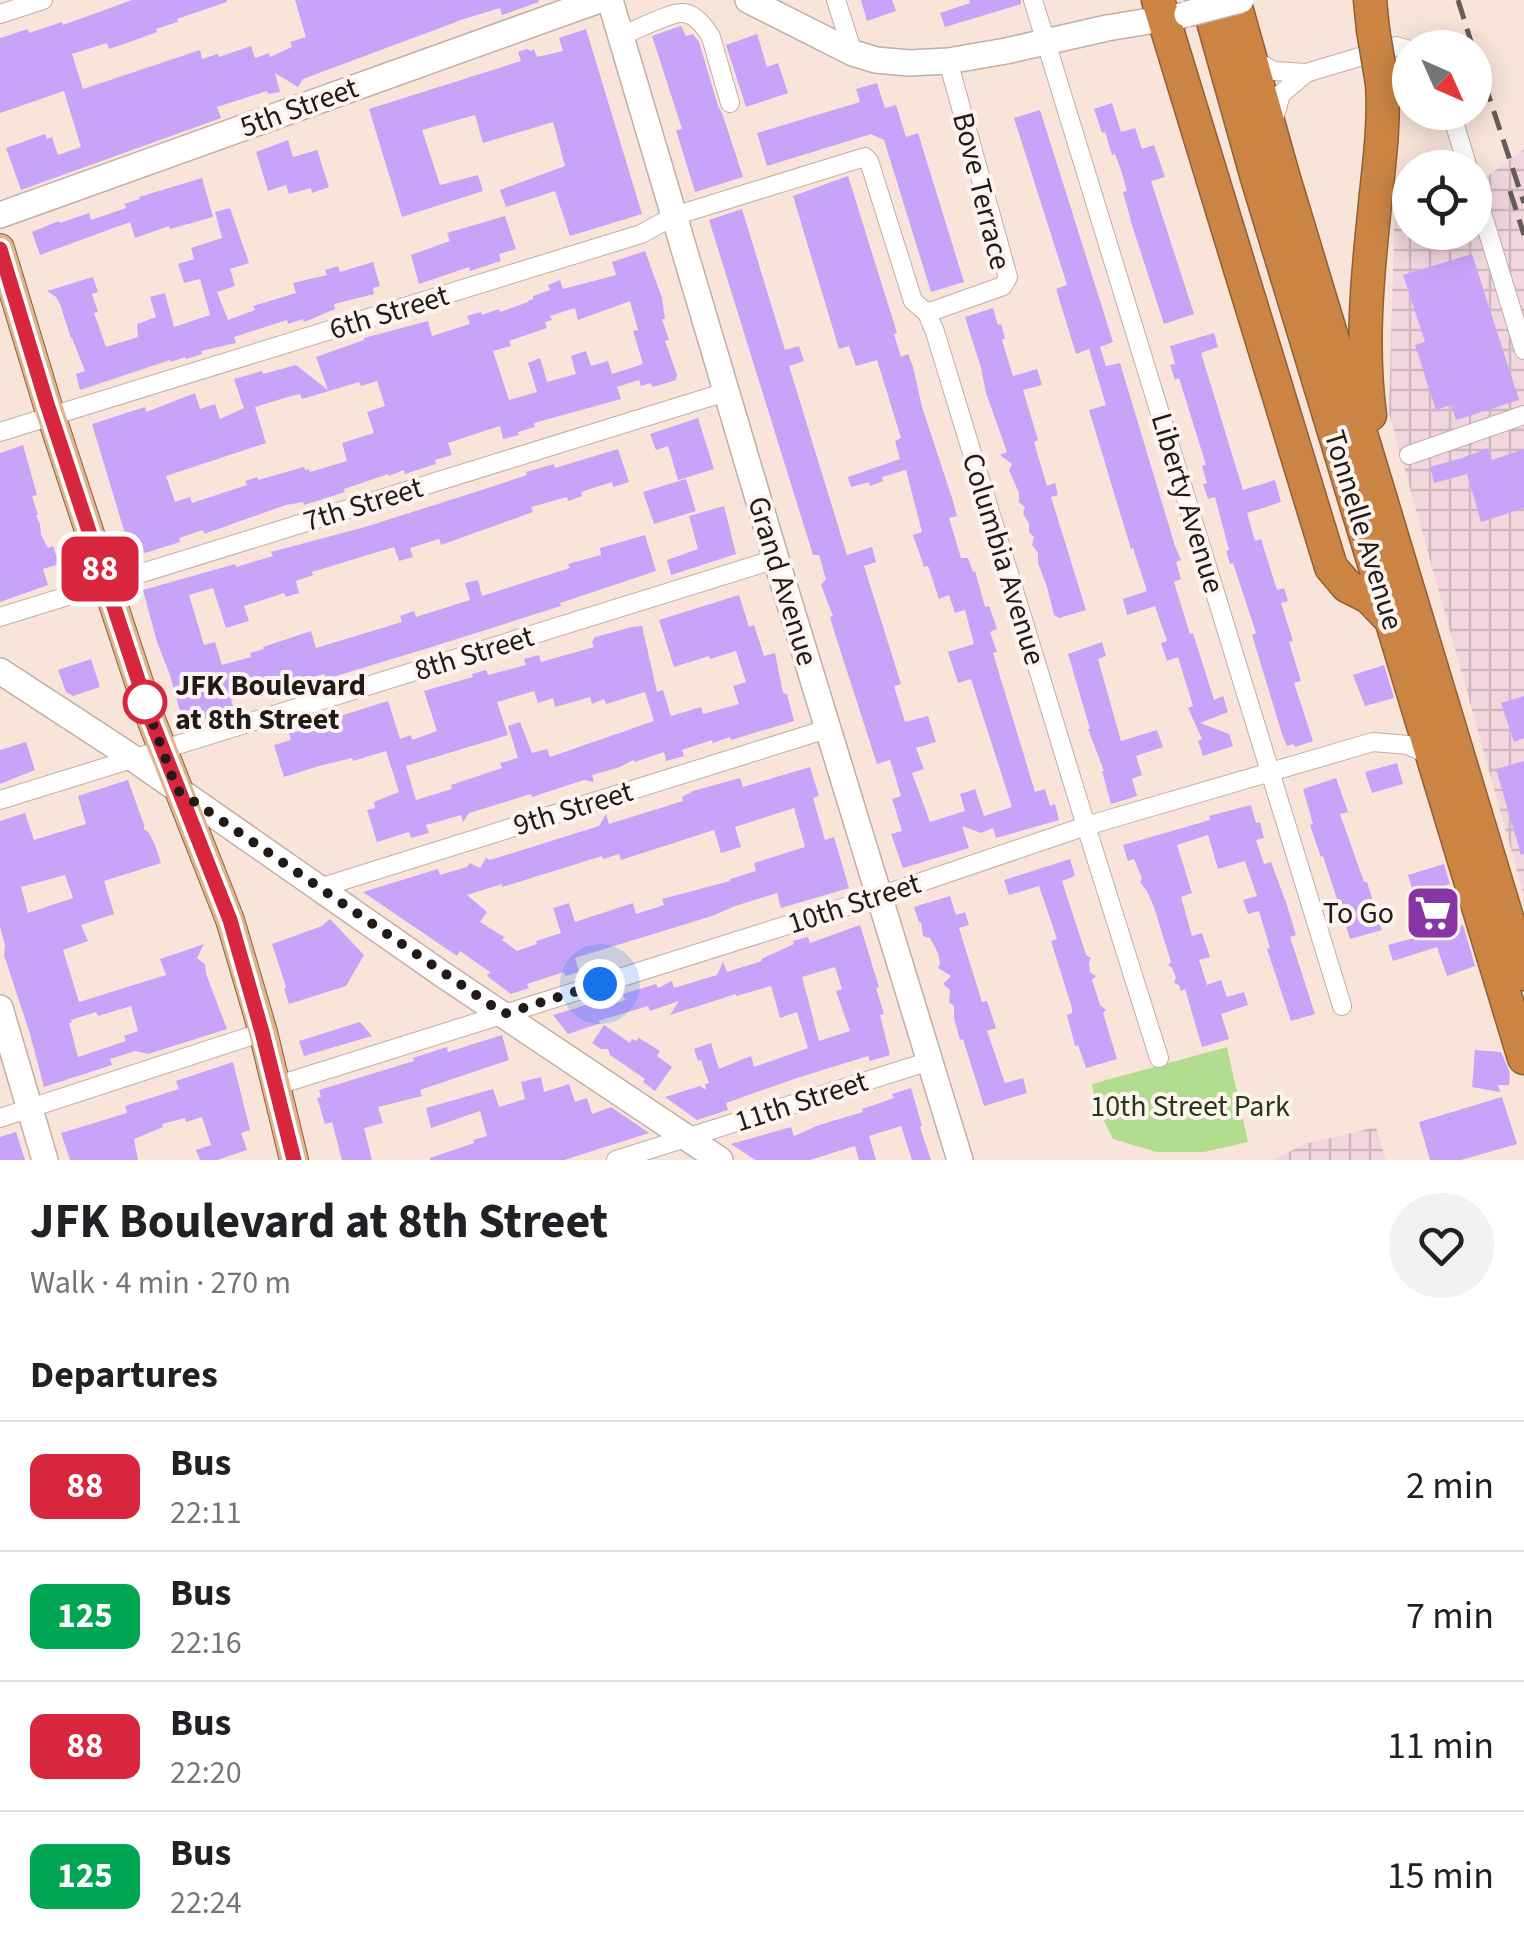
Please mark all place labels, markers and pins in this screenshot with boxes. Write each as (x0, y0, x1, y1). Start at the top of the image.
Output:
place label: JFK Boulevard at 8th Street (175, 664, 366, 741)
marker: JFK Boulevard at 8th Street (124, 681, 166, 723)
supermarket icon: To Go (1403, 883, 1463, 943)
place label: To Go (1323, 892, 1394, 935)

